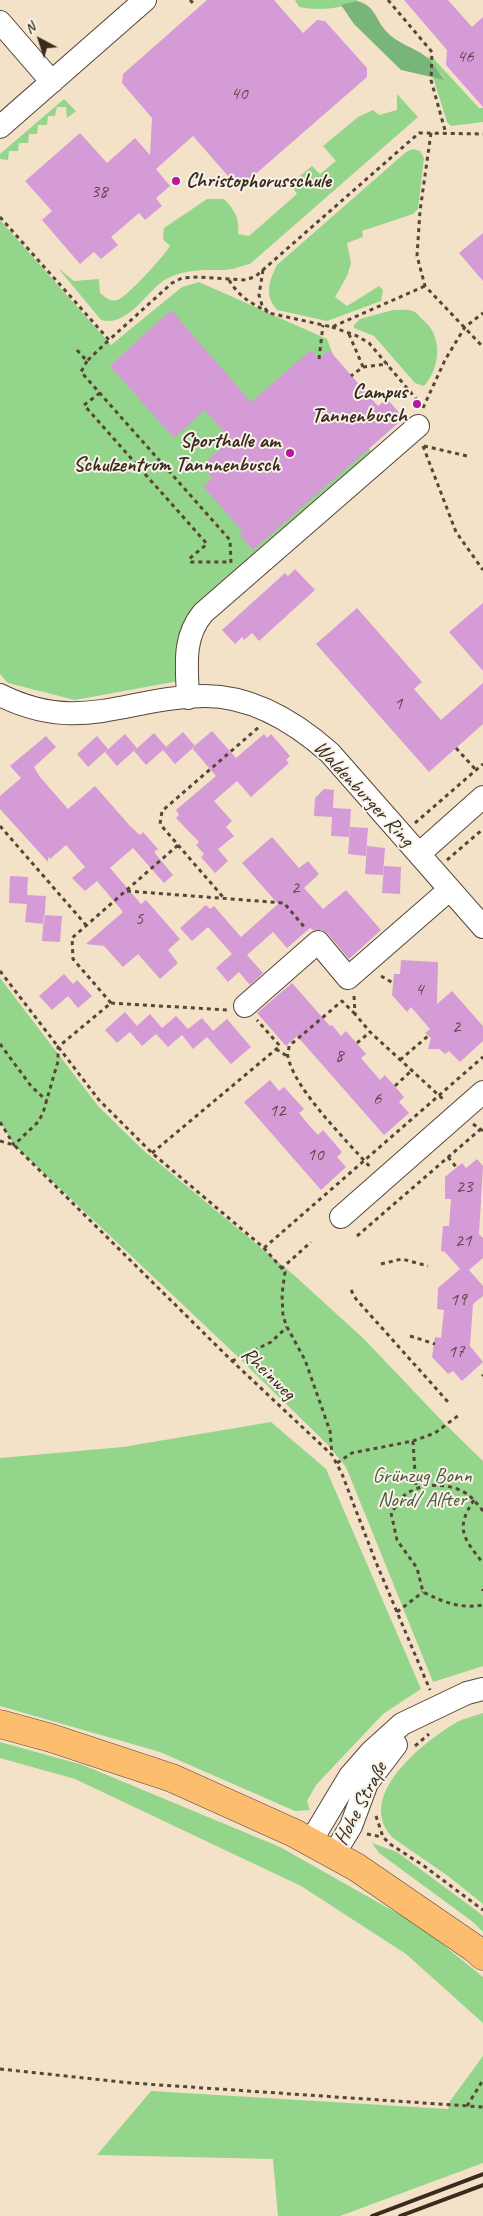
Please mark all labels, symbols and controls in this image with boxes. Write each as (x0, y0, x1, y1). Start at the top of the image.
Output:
north arrow (15, 15, 65, 65)
text: N (21, 19, 39, 37)
house number: 46 (456, 46, 474, 68)
house number: 40 (230, 83, 248, 105)
place label: Christophorusschule (186, 168, 331, 194)
marker: Christophorusschule (170, 175, 182, 187)
house number: 38 (90, 181, 108, 203)
place label: Campus Tannenbusch (312, 379, 407, 429)
marker: Campus Tannenbusch (411, 398, 423, 410)
place label: Sporthalle am Schulzentrum Tannnenbusch (73, 428, 280, 478)
marker: Sporthalle am Schulzentrum Tannnenbusch (284, 447, 296, 459)
house number: 1 (394, 693, 402, 715)
street label: Waldenburger Ring (307, 736, 419, 852)
house number: 2 (291, 877, 299, 899)
house number: 5 (135, 908, 143, 930)
house number: 4 (415, 979, 423, 1001)
house number: 2 (452, 1016, 460, 1038)
house number: 8 (335, 1045, 343, 1067)
house number: 6 (373, 1088, 381, 1110)
house number: 12 (268, 1100, 286, 1122)
house number: 10 (306, 1144, 324, 1166)
house number: 23 (455, 1176, 473, 1198)
house number: 21 (454, 1230, 472, 1252)
house number: 19 (449, 1289, 467, 1311)
house number: 17 (447, 1341, 465, 1363)
street label: Rheinweg (235, 1342, 301, 1406)
park label: Grünzug Bonn Nord/ Alfter (372, 1463, 472, 1513)
street label: Hohe Straße (329, 1758, 393, 1850)

